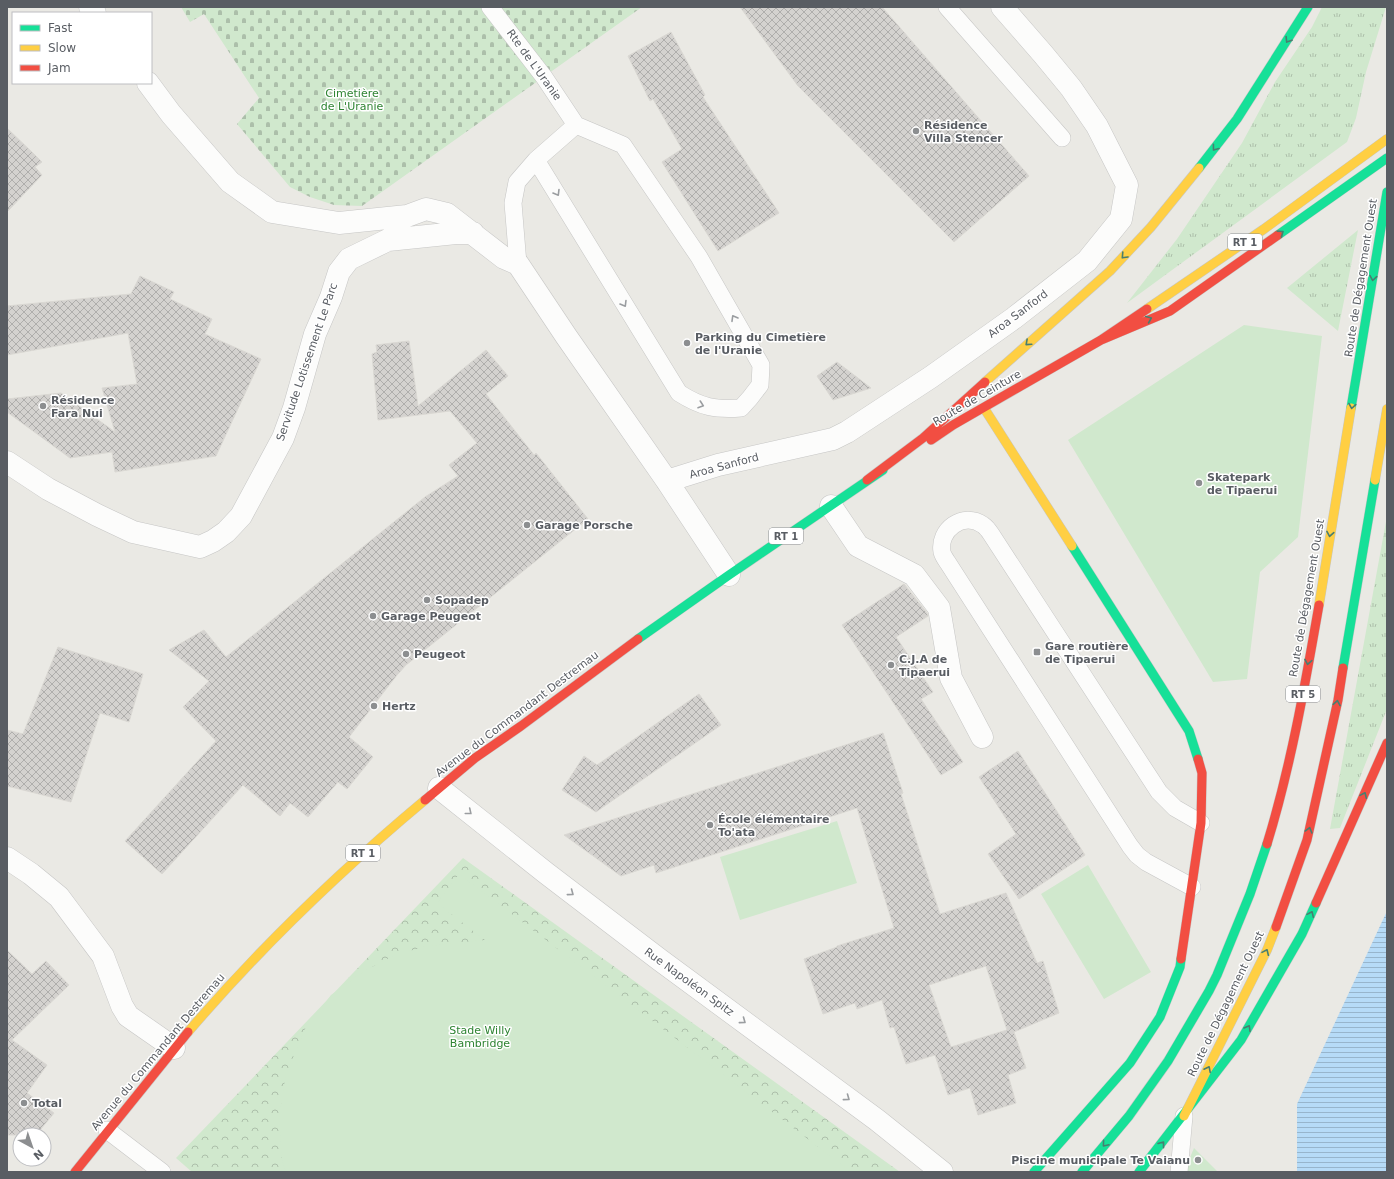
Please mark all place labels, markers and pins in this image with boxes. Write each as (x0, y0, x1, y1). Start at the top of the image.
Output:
place label: Résidence Villa Stencer (924, 119, 1003, 145)
marker: Résidence Villa Stencer (911, 126, 921, 136)
place label: Parking du Cimetière de l'Uranie (695, 331, 826, 357)
marker: Parking du Cimetière de l'Uranie (682, 338, 692, 348)
place label: Résidence Fara Nui (51, 394, 114, 420)
marker: Résidence Fara Nui (38, 401, 48, 411)
place label: Skatepark de Tipaerui (1207, 471, 1277, 497)
marker: Skatepark de Tipaerui (1194, 478, 1204, 488)
place label: Garage Porsche (535, 519, 633, 532)
marker: Garage Porsche (522, 520, 532, 530)
place label: Sopadep (435, 594, 489, 607)
marker: Sopadep (422, 595, 432, 605)
place label: Garage Peugeot (381, 610, 481, 623)
marker: Garage Peugeot (368, 611, 378, 621)
place label: Gare routière de Tipaerui (1045, 640, 1128, 666)
marker: Gare routière de Tipaerui (1032, 647, 1042, 657)
place label: Peugeot (414, 648, 466, 661)
marker: Peugeot (401, 649, 411, 659)
place label: C.J.A de Tipaerui (899, 653, 950, 679)
marker: C.J.A de Tipaerui (886, 660, 896, 670)
place label: Hertz (382, 700, 416, 713)
marker: Hertz (369, 701, 379, 711)
place label: École élémentaire To'ata (718, 813, 829, 839)
marker: École élémentaire To'ata (705, 820, 715, 830)
place label: Total (32, 1097, 62, 1110)
marker: Total (19, 1098, 29, 1108)
place label: Piscine municipale Te Vaianu (1011, 1154, 1190, 1167)
marker: Piscine municipale Te Vaianu (1193, 1155, 1203, 1165)

